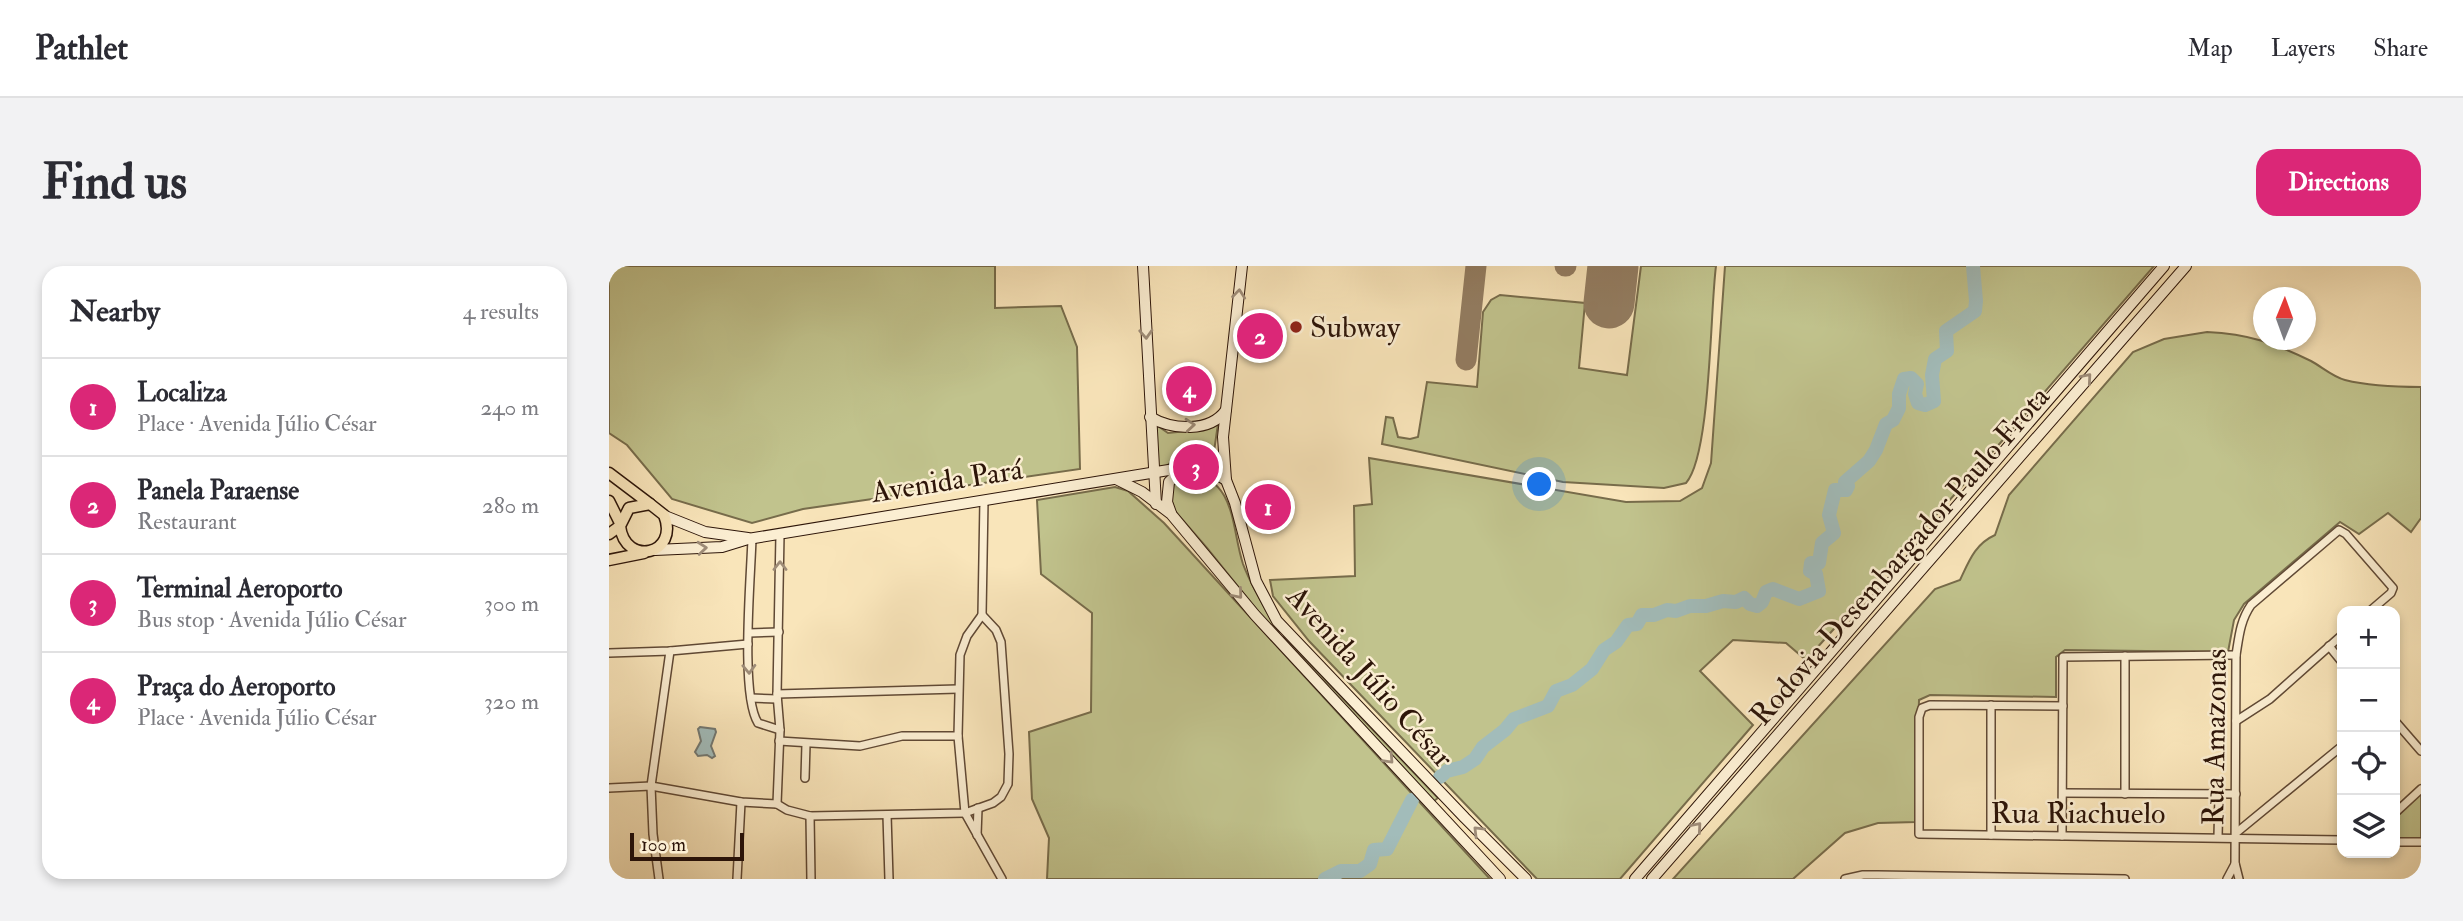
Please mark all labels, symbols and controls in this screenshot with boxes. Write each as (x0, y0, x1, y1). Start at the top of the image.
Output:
text: Pathlet (35, 28, 128, 69)
text: Map (2188, 33, 2233, 64)
text: Layers (2271, 33, 2335, 64)
text: Share (2373, 33, 2428, 64)
button: Directions (2256, 149, 2421, 216)
text: Find us (42, 152, 187, 213)
north arrow (2253, 287, 2316, 350)
one-way arrow (1232, 288, 1247, 300)
text: Nearby (70, 293, 160, 330)
text: 4 results (463, 297, 539, 326)
place label: Subway (1310, 309, 1401, 346)
pin: 2 (1237, 310, 1283, 362)
marker: Subway (1288, 319, 1304, 335)
one-way arrow (1139, 329, 1154, 340)
pin: 4 (1166, 363, 1212, 415)
one-way arrow (2079, 373, 2091, 386)
text: Localiza (137, 377, 227, 409)
street label: Rodovia Desembargador Paulo Frota (1742, 378, 2058, 733)
text: 1 (89, 393, 97, 422)
text: 240 m (480, 393, 539, 422)
text: Place · Avenida Júlio César (137, 409, 377, 438)
one-way arrow (1184, 418, 1196, 433)
pin: 3 (1173, 441, 1219, 493)
street label: Avenida Pará (868, 451, 1026, 511)
your location (1522, 467, 1556, 501)
text: Panela Paraense (137, 475, 299, 507)
pin: 1 (1245, 481, 1291, 533)
text: 2 (87, 491, 99, 520)
text: 280 m (482, 491, 539, 520)
text: Restaurant (137, 507, 237, 536)
one-way arrow (697, 541, 708, 556)
one-way arrow (772, 560, 788, 571)
text: Terminal Aeroporto (137, 573, 343, 605)
street label: Avenida Júlio César (1278, 578, 1461, 776)
one-way arrow (1230, 586, 1242, 599)
text: 3 (89, 589, 97, 618)
text: 300 m (484, 589, 539, 618)
text: Bus stop · Avenida Júlio César (137, 605, 407, 634)
map controls (2337, 606, 2400, 858)
button: + (2337, 606, 2400, 669)
street label: Rua Amazonas (2195, 648, 2235, 826)
one-way arrow (741, 664, 756, 675)
button: − (2337, 669, 2400, 732)
text: Praça do Aeroporto (137, 671, 336, 703)
text: 4 (87, 687, 99, 716)
text: 320 m (484, 687, 539, 716)
text: Place · Avenida Júlio César (137, 703, 377, 732)
button: locate (2337, 732, 2400, 795)
one-way arrow (1380, 751, 1393, 764)
street label: Rua Riachuelo (1991, 795, 2165, 832)
button: layers (2337, 795, 2400, 858)
one-way arrow (1689, 823, 1701, 836)
one-way arrow (1473, 826, 1486, 839)
scale bar (630, 830, 744, 862)
text: 100 m (641, 833, 686, 857)

